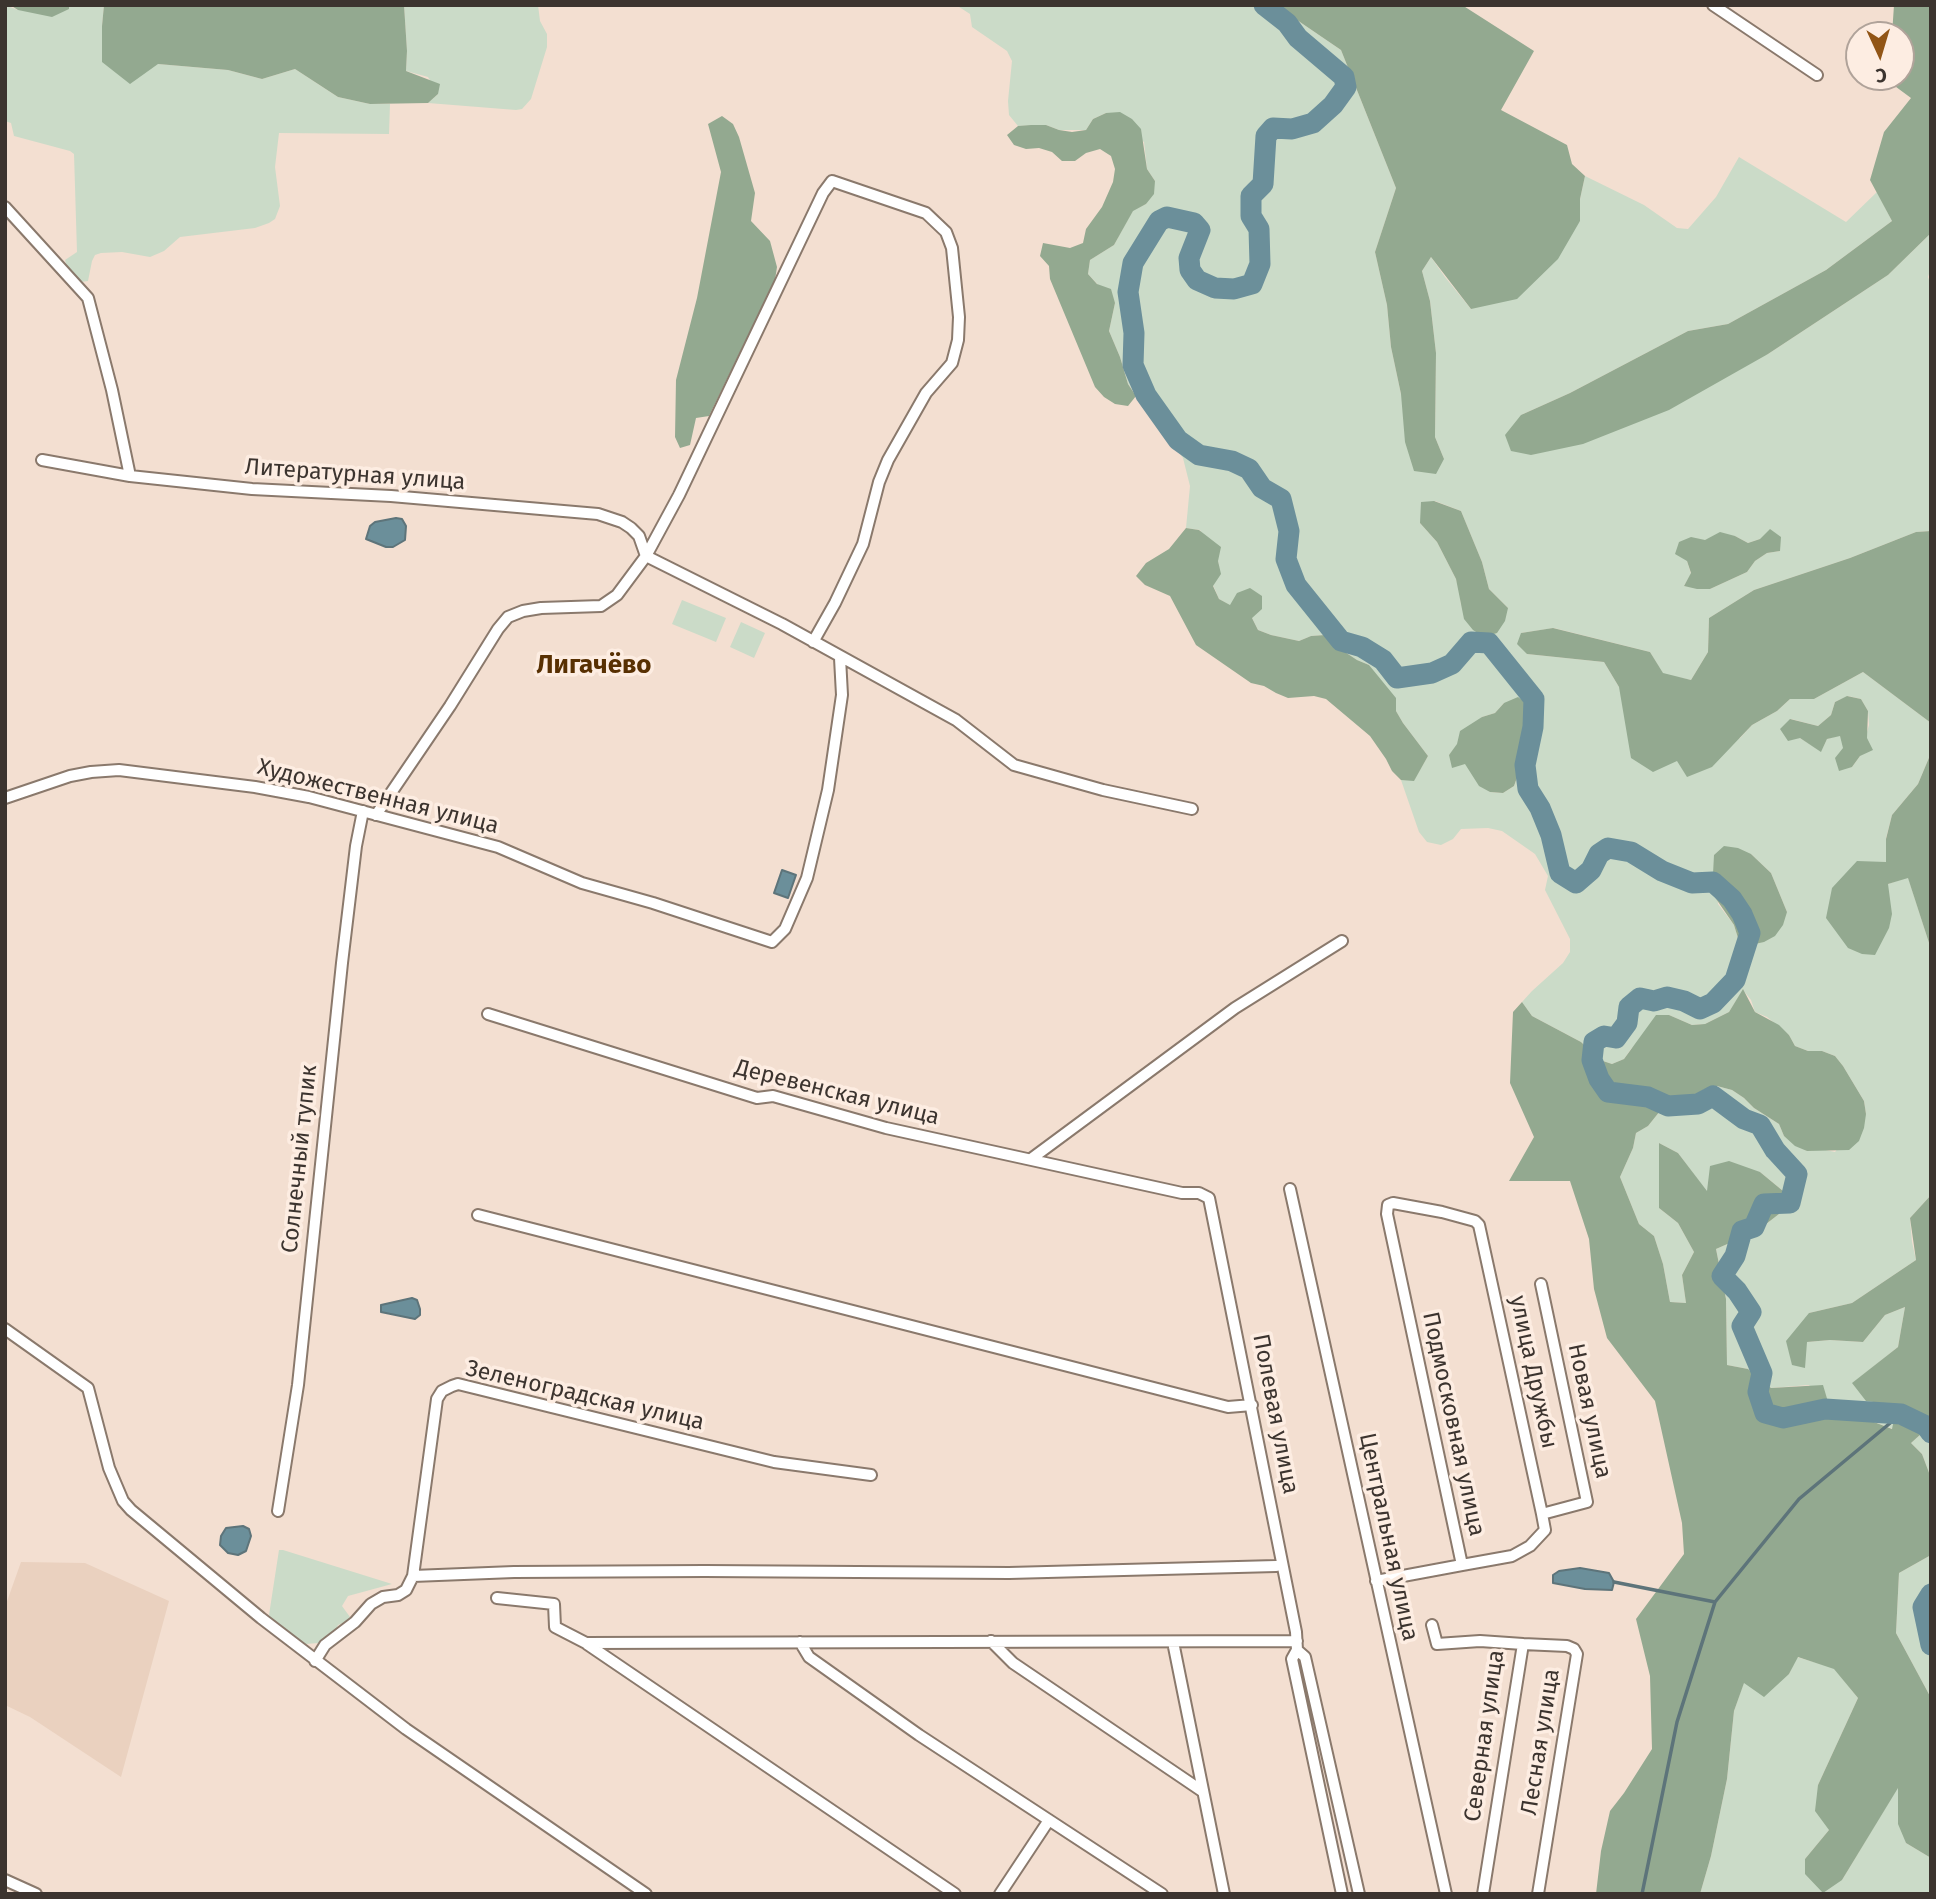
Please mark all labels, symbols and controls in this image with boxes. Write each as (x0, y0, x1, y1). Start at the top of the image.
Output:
north arrow (1845, 21, 1915, 91)
text: С (1875, 64, 1888, 87)
street label: Литературная улица (244, 454, 466, 496)
district label: Лигачёво (537, 650, 651, 682)
street label: Художественная улица (255, 754, 501, 840)
street label: Деревенская улица (732, 1054, 942, 1132)
street label: Солнечный тупик (276, 1063, 324, 1255)
street label: улица Дружбы (1503, 1293, 1563, 1451)
street label: Подмосковная улица (1416, 1309, 1490, 1539)
street label: Полевая улица (1246, 1332, 1304, 1496)
street label: Новая улица (1561, 1341, 1617, 1481)
street label: Зеленоградская улица (463, 1355, 707, 1437)
street label: Центральная улица (1352, 1430, 1424, 1644)
street label: Северная улица (1459, 1648, 1511, 1824)
street label: Лесная улица (1516, 1667, 1566, 1817)

